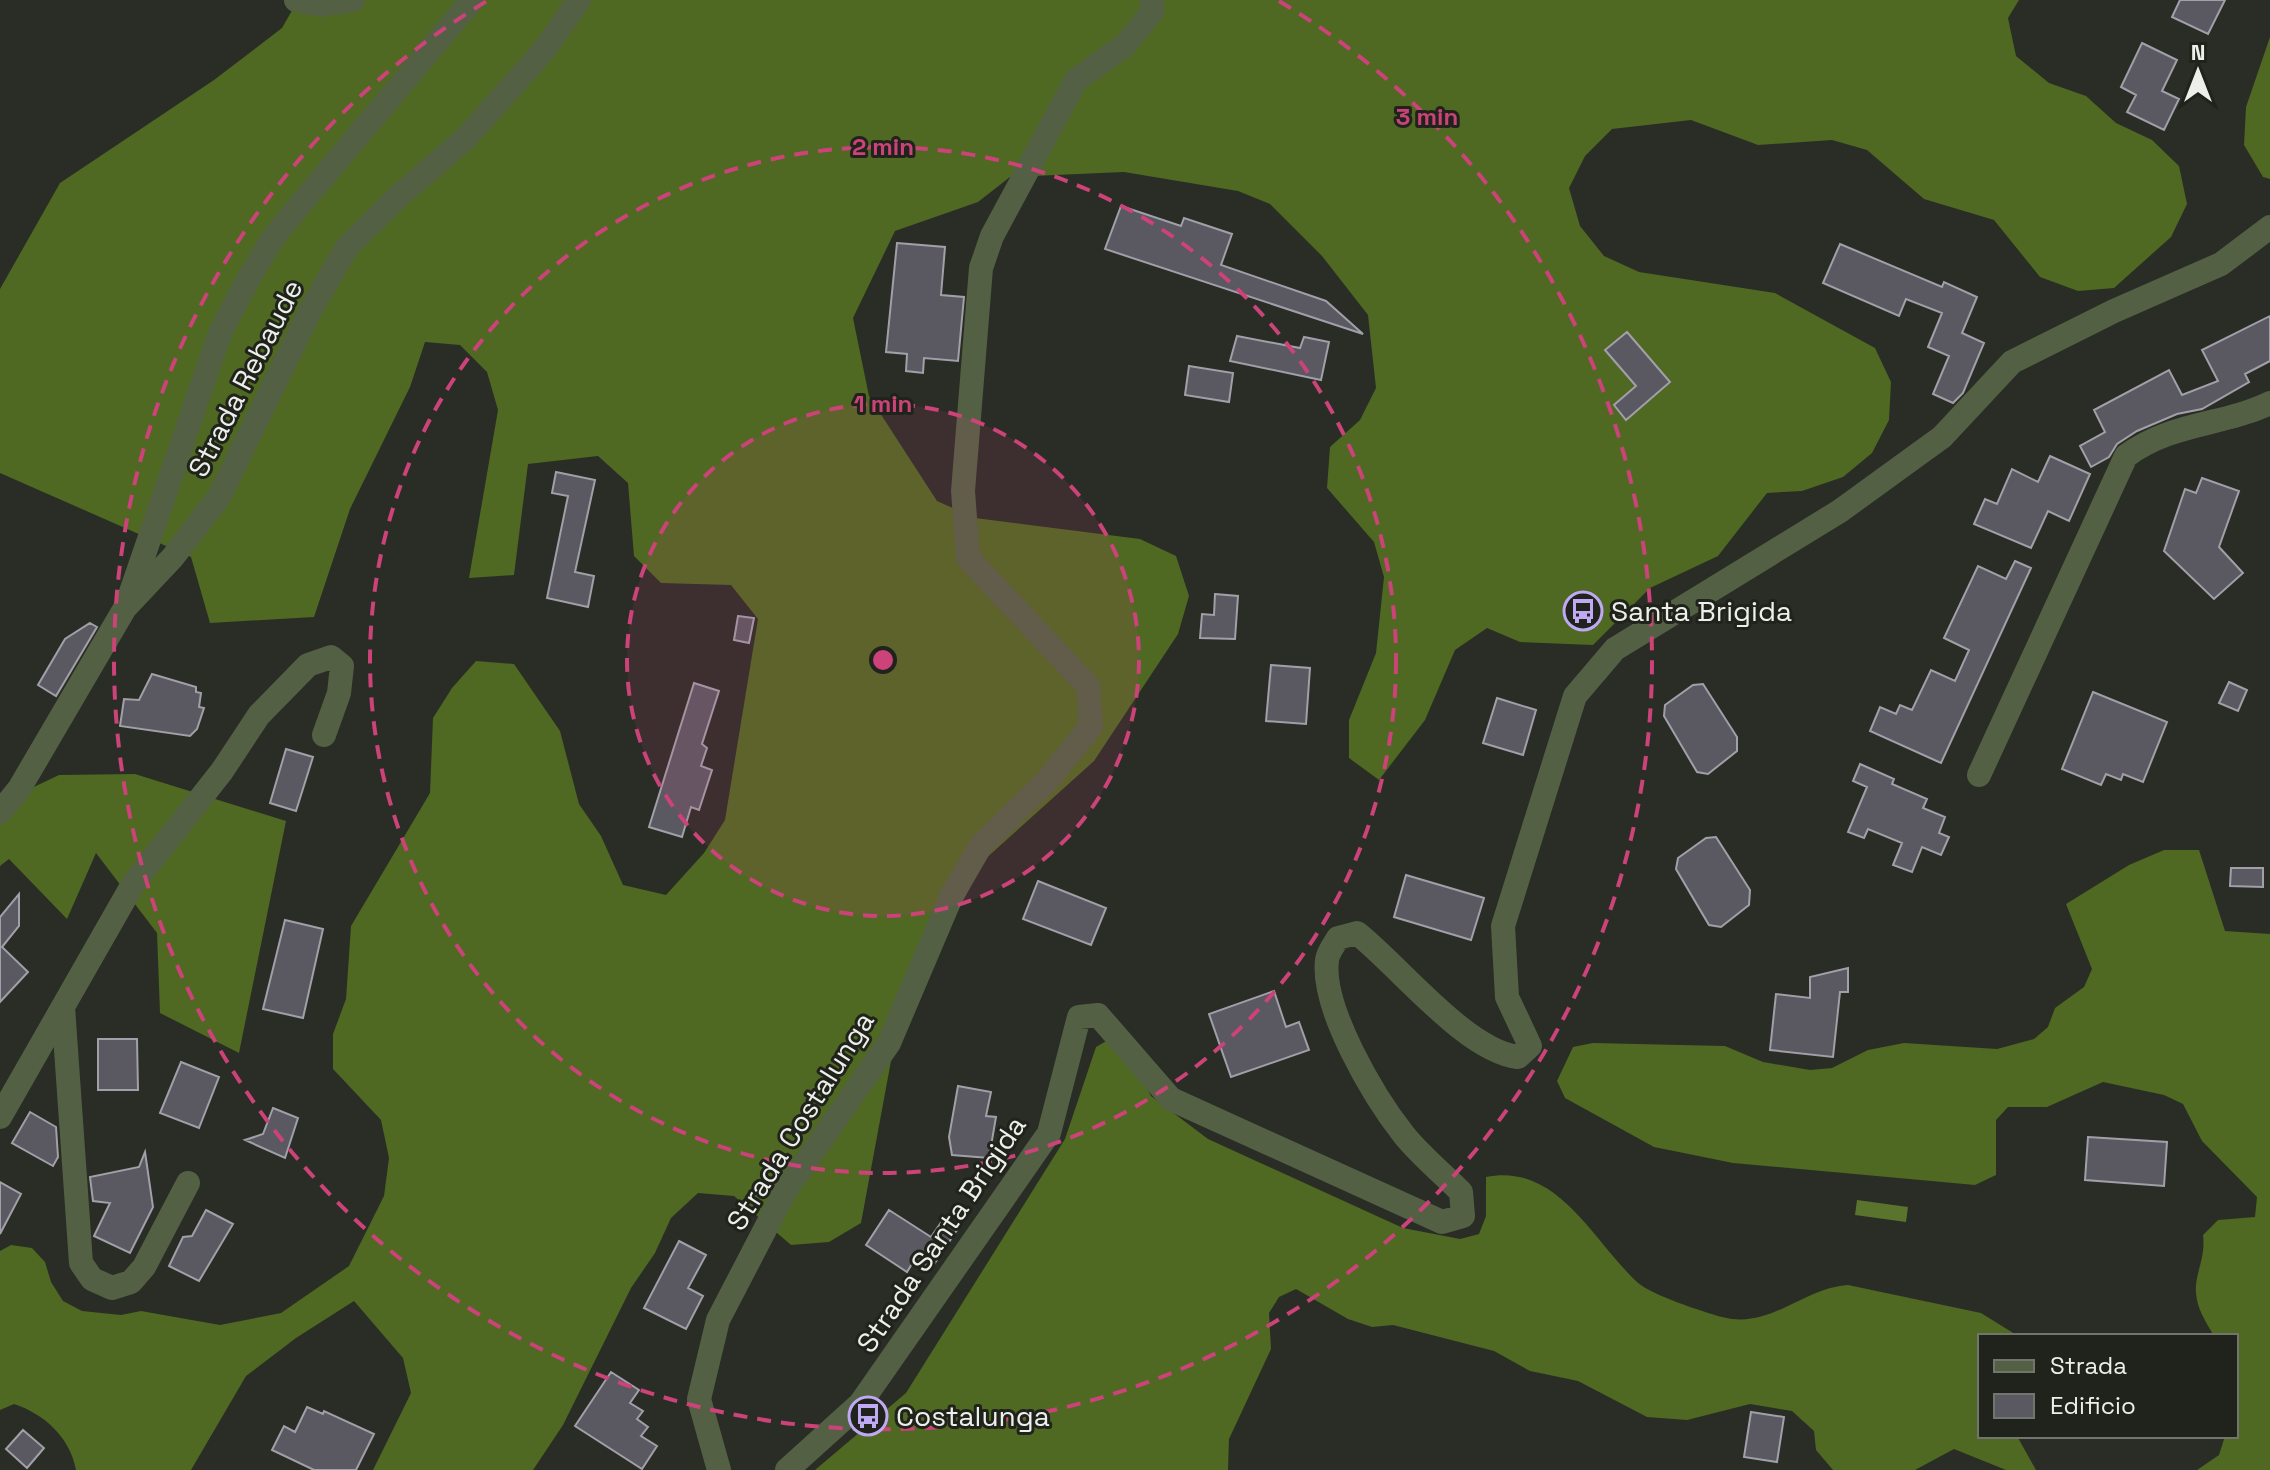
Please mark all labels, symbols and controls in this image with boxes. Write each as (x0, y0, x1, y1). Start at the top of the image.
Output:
north arrow (2158, 32, 2238, 112)
text: N (2191, 38, 2205, 66)
text: 3 min (1396, 101, 1458, 132)
text: 2 min (852, 131, 914, 162)
street label: Strada Rebaude (180, 273, 310, 483)
text: 1 min (854, 388, 912, 419)
bus stop icon: Santa Brigida (1562, 590, 1604, 632)
place label: Santa Brigida (1611, 593, 1792, 629)
centre of rings (869, 646, 897, 674)
street label: Strada Costalunga (718, 1005, 882, 1237)
street label: Strada Santa Brigida (848, 1109, 1034, 1359)
legend (1978, 1334, 2238, 1438)
text: Strada (2050, 1350, 2127, 1381)
text: Edificio (2050, 1390, 2136, 1421)
bus stop icon: Costalunga (847, 1395, 889, 1437)
place label: Costalunga (896, 1398, 1050, 1434)

